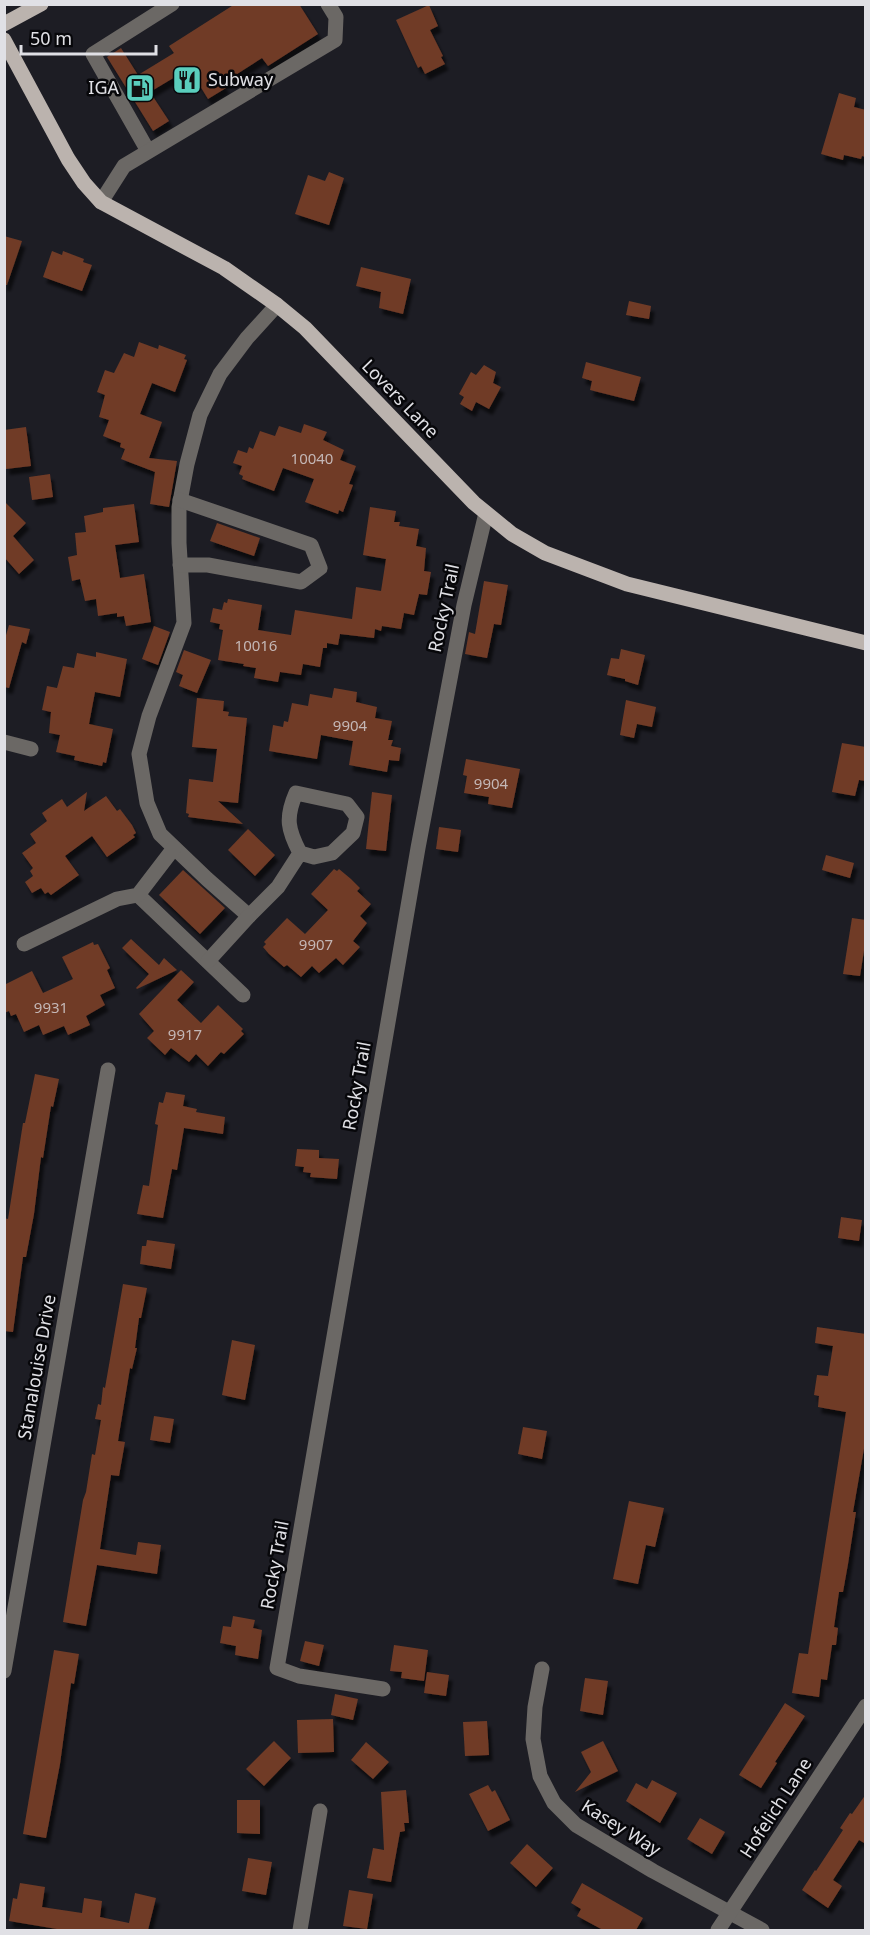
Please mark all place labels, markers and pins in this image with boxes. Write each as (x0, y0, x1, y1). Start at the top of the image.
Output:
restaurant icon: Subway (171, 64, 203, 96)
place label: Subway (208, 67, 274, 91)
fuel station icon: IGA (124, 72, 156, 104)
place label: IGA (88, 75, 119, 99)

